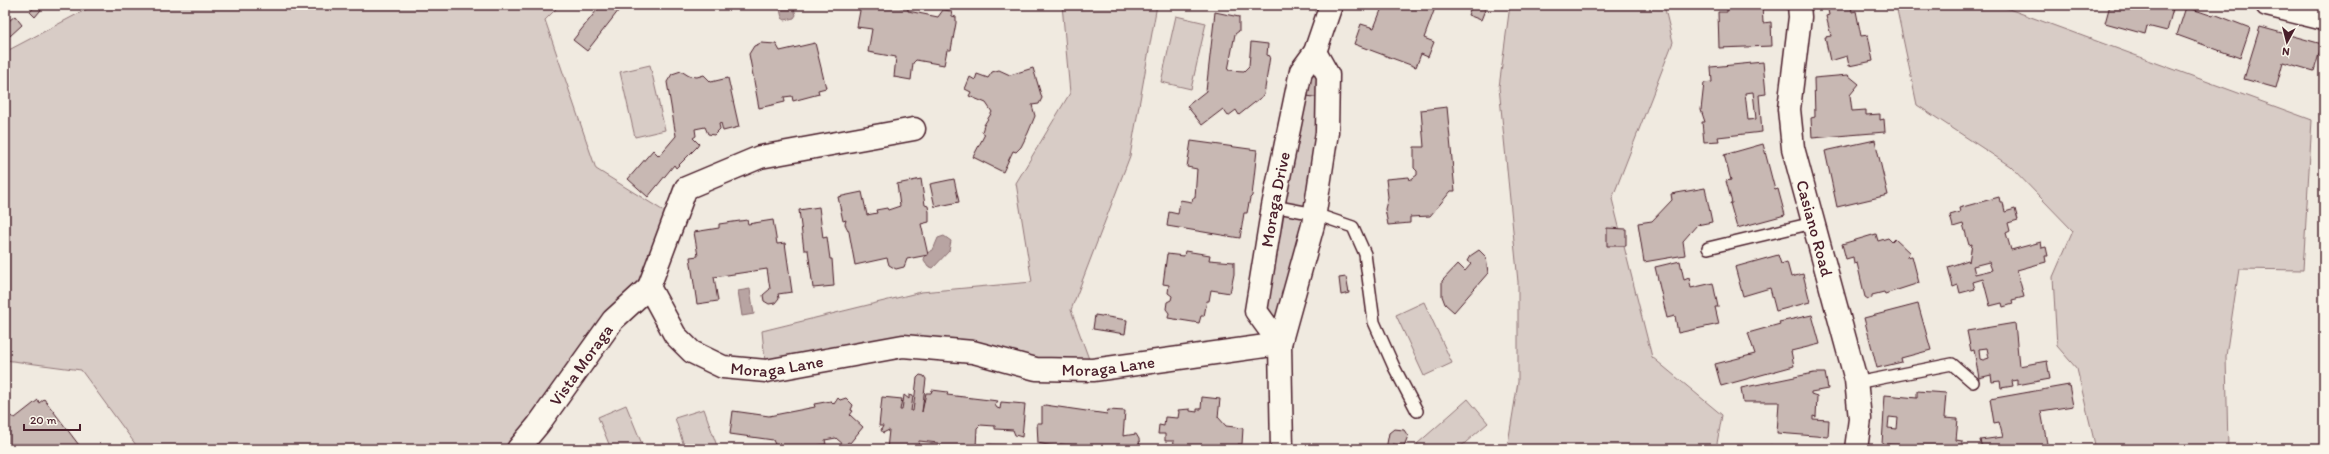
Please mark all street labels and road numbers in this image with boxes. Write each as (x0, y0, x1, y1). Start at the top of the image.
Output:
street label: Moraga Drive (1256, 150, 1294, 249)
street label: Casiano Road (1792, 178, 1838, 279)
street label: Vista Moraga (545, 320, 617, 410)
street label: Moraga Lane (730, 351, 825, 381)
street label: Moraga Lane (1062, 352, 1156, 380)

